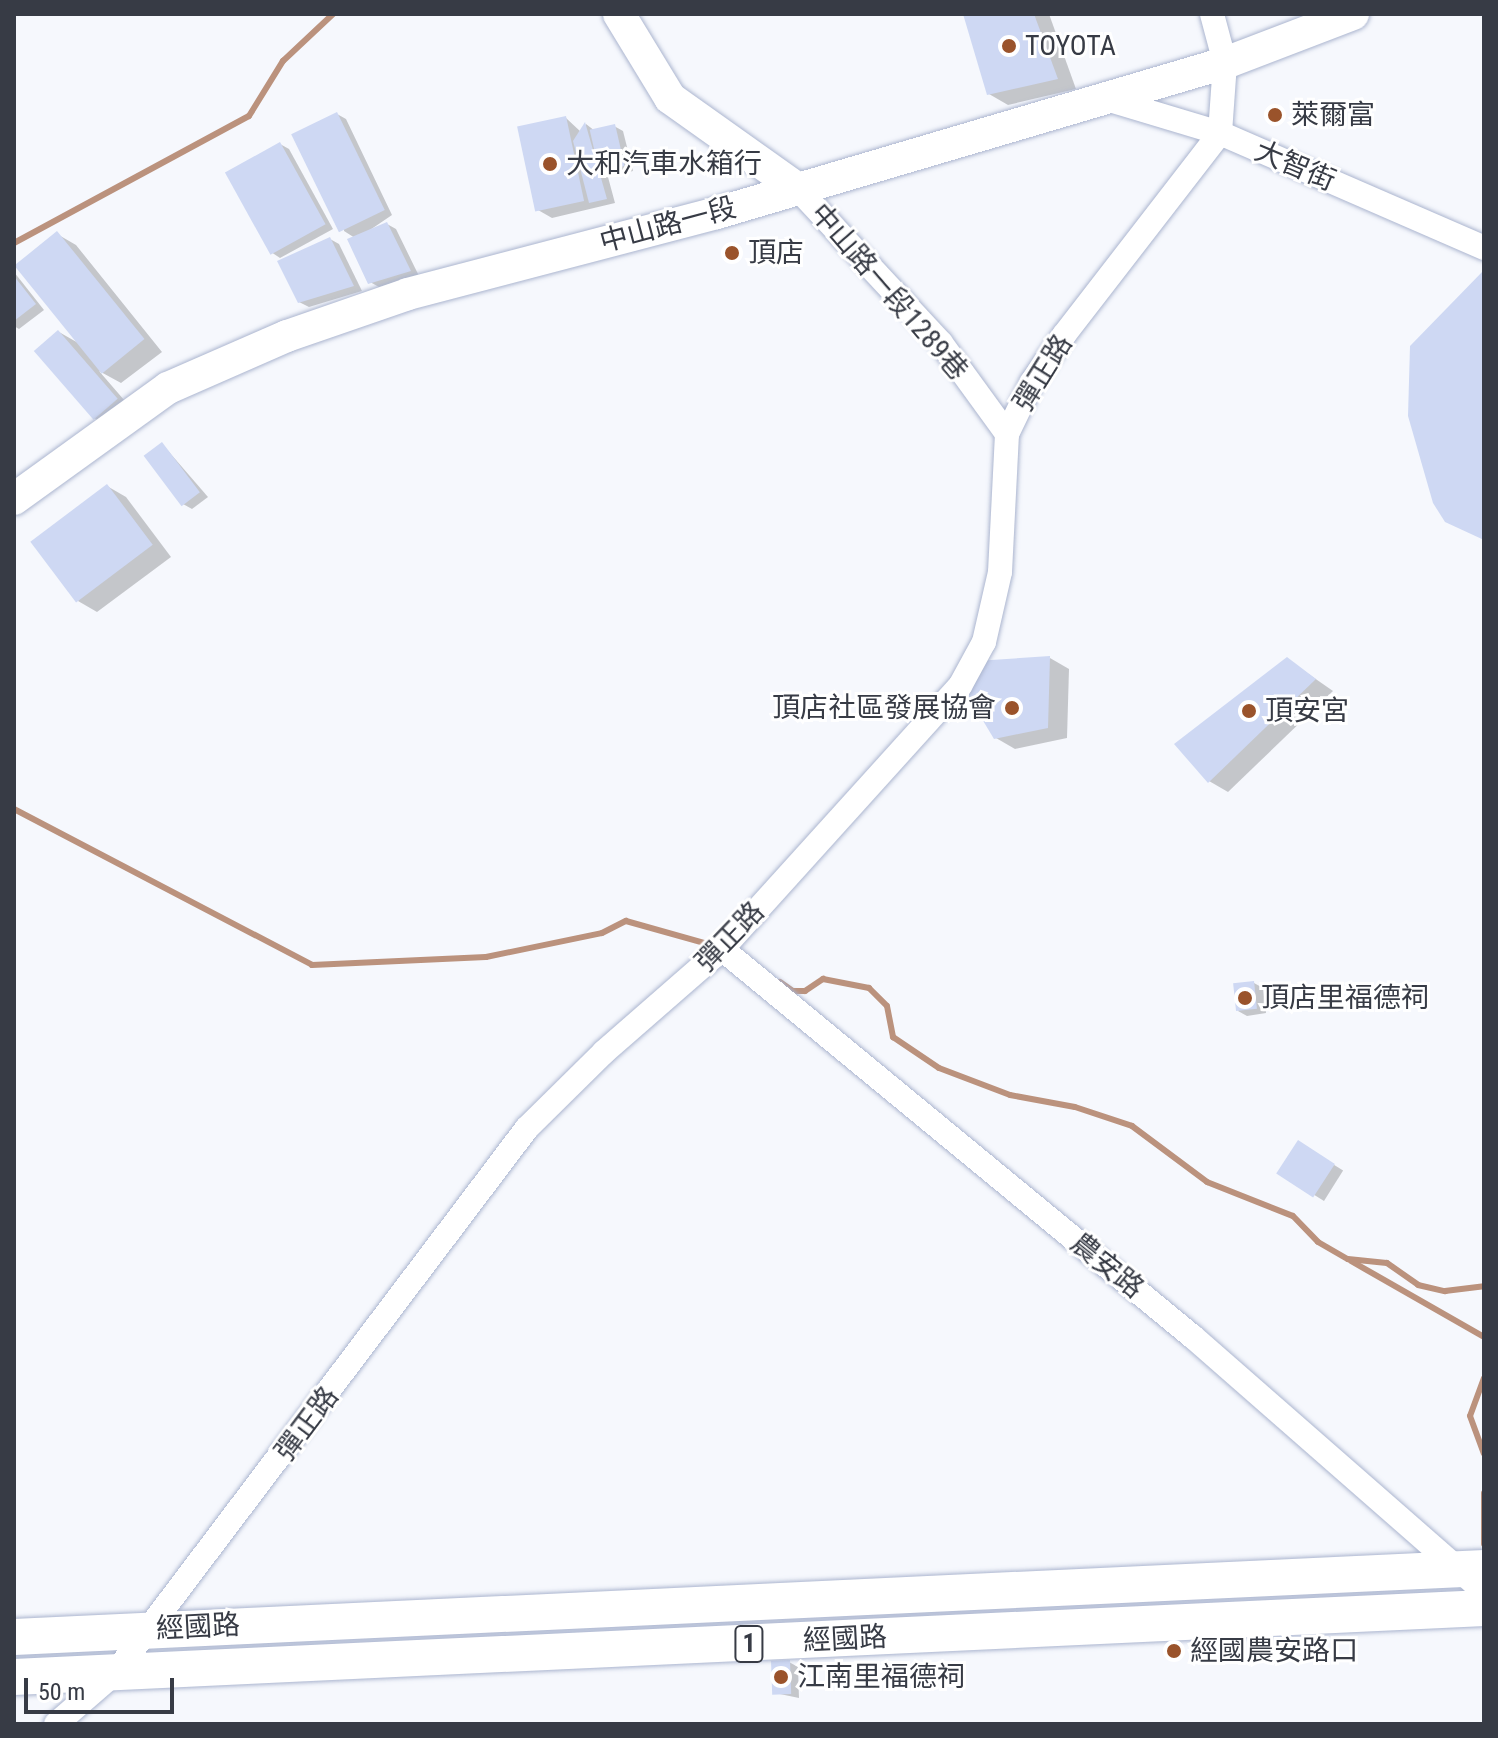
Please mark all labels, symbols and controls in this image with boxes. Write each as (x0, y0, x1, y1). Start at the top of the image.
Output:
place label: TOYOTA (1025, 29, 1116, 63)
marker: TOYOTA (1000, 37, 1018, 55)
place label: 萊爾富 (1291, 98, 1375, 132)
marker: 萊爾富 (1266, 106, 1284, 124)
street label: 大智街 (1250, 134, 1340, 198)
place label: 大和汽車水箱行 (566, 147, 762, 181)
marker: 大和汽車水箱行 (541, 155, 559, 173)
street label: 中山路一段 (596, 191, 740, 259)
street label: 中山路一段1289巷 (803, 197, 975, 387)
place label: 頂店 (748, 236, 804, 270)
marker: 頂店 (723, 244, 741, 262)
street label: 彈正路 (1006, 328, 1080, 418)
place label: 頂店社區發展協會 (772, 691, 996, 725)
place label: 頂安宮 (1265, 694, 1349, 728)
marker: 頂店社區發展協會 (1003, 699, 1021, 717)
marker: 頂安宮 (1240, 702, 1258, 720)
street label: 彈正路 (689, 895, 771, 979)
place label: 頂店里福德祠 (1261, 981, 1429, 1015)
marker: 頂店里福德祠 (1236, 989, 1254, 1007)
street label: 農安路 (1064, 1227, 1150, 1305)
street label: 彈正路 (268, 1380, 346, 1468)
street label: 經國路 (155, 1608, 241, 1646)
street label: 經國路 (802, 1620, 888, 1658)
road number: 1 (733, 1622, 765, 1666)
place label: 經國農安路口 (1190, 1634, 1358, 1668)
marker: 經國農安路口 (1165, 1642, 1183, 1660)
place label: 江南里福德祠 (797, 1660, 965, 1694)
scale bar (28, 1662, 178, 1712)
marker: 江南里福德祠 (772, 1668, 790, 1686)
text: 50 m (38, 1678, 85, 1706)

